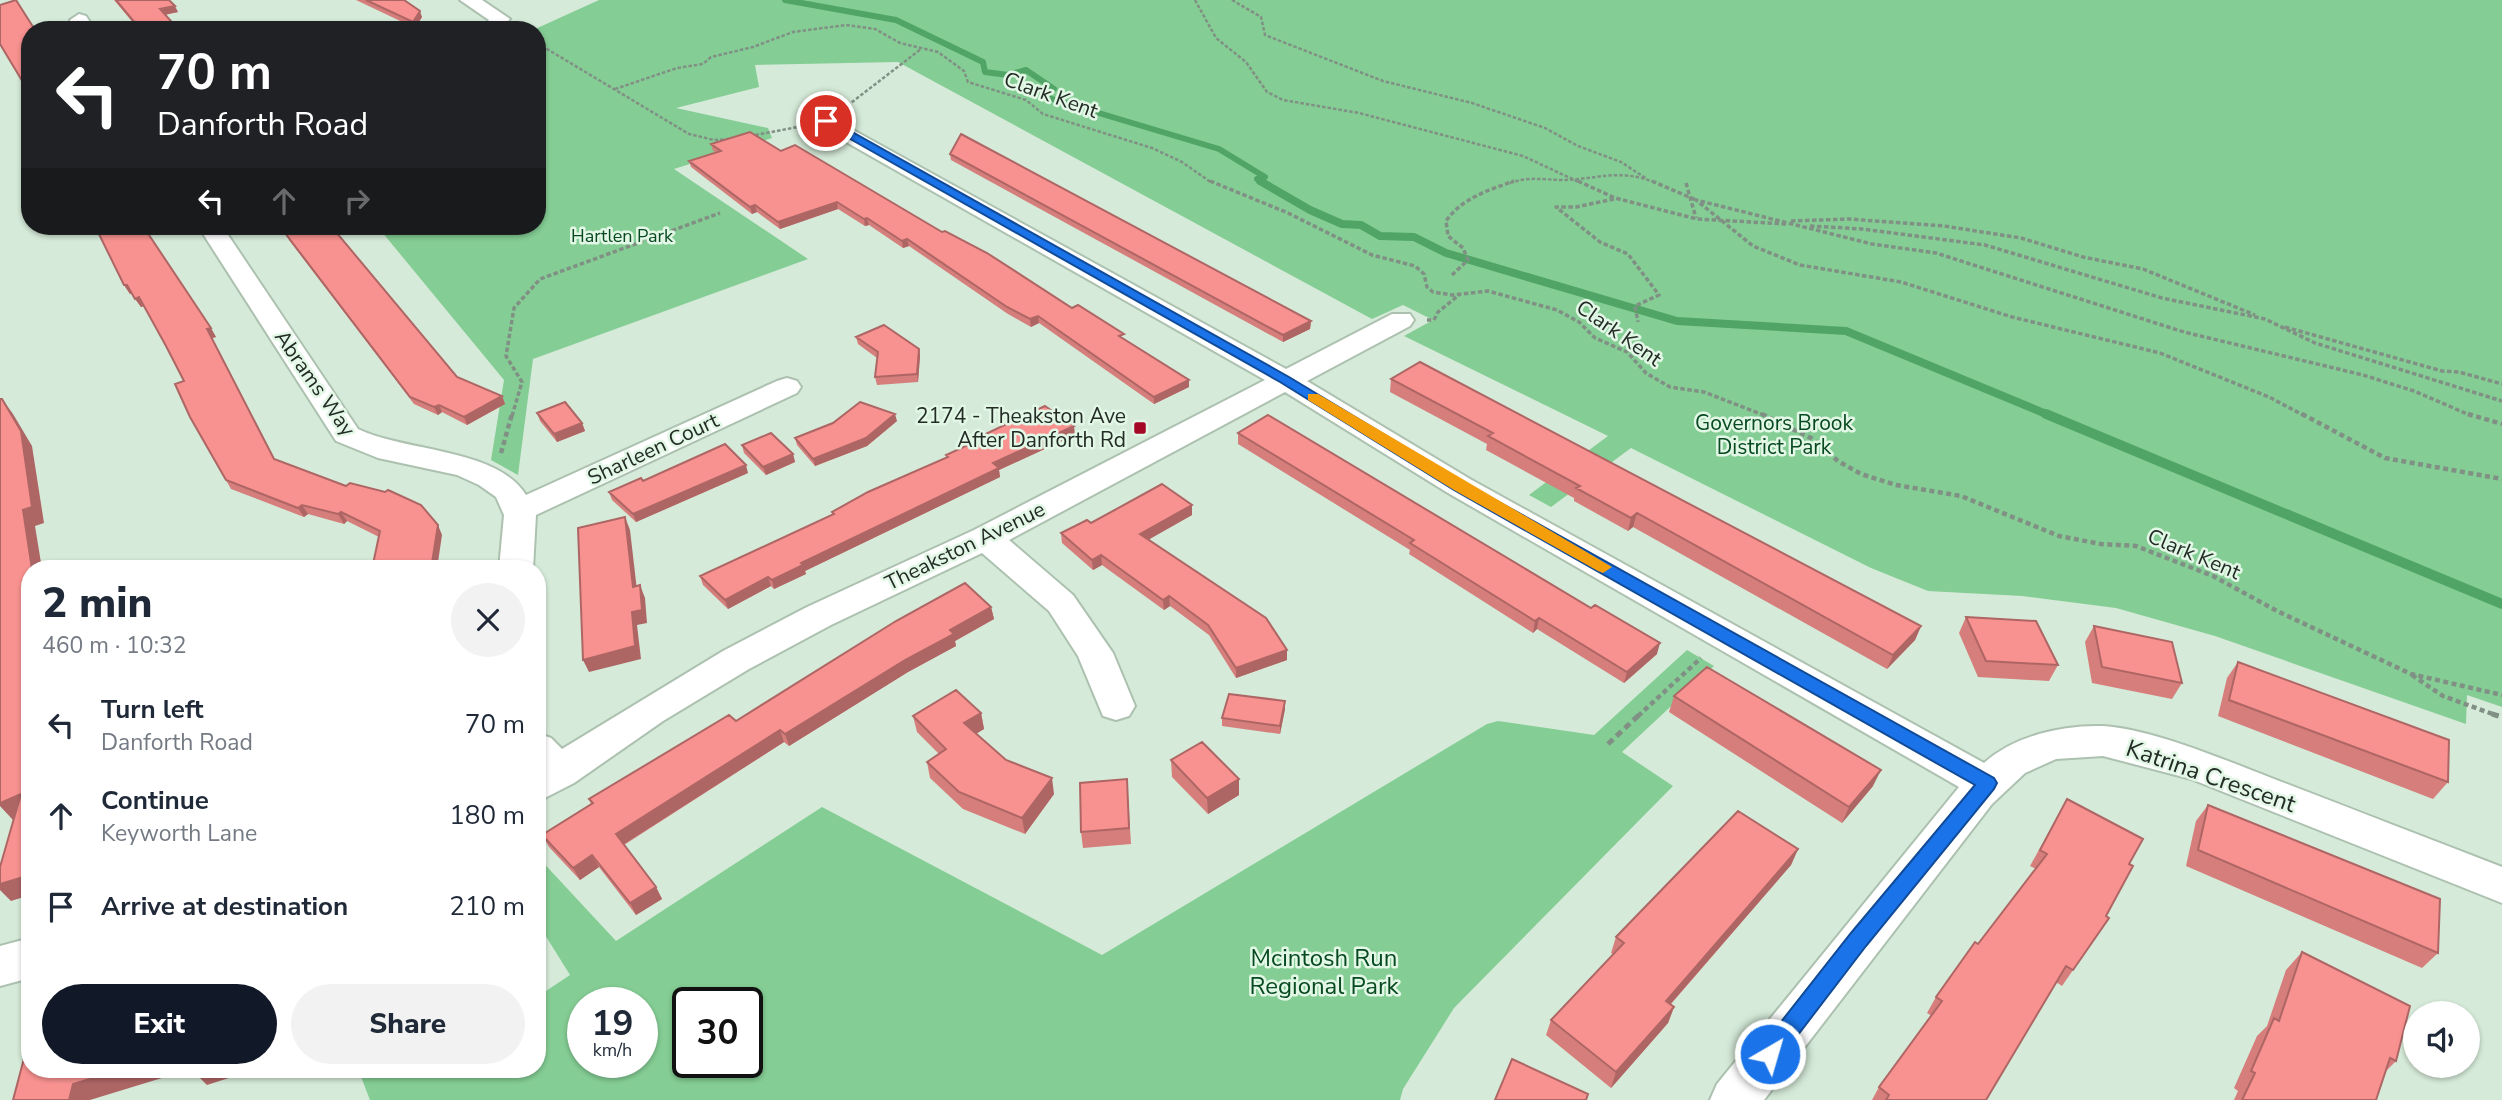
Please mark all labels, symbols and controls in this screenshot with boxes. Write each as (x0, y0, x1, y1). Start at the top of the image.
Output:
text: 70 m (157, 39, 272, 106)
icon: left (42, 49, 133, 140)
street label: Clark Kent (1000, 65, 1103, 125)
pin (796, 91, 856, 151)
icon: arrive (807, 102, 845, 140)
text: Danforth Road (157, 103, 368, 146)
icon: left (192, 182, 230, 220)
icon: ahead (265, 182, 303, 220)
icon: right (338, 182, 376, 220)
park label: Hartlen Park (571, 224, 674, 248)
street label: Clark Kent (1571, 293, 1668, 373)
street label: Abrams Way (268, 324, 362, 442)
place label: 2174 - Theakston Ave After Danforth Rd (916, 402, 1126, 454)
street label: Sharleen Court (583, 406, 724, 492)
park label: Governors Brook District Park (1695, 409, 1854, 461)
marker: 2174 - Theakston Ave After Danforth Rd (1132, 420, 1148, 436)
street label: Theakston Avenue (880, 495, 1050, 597)
street label: Clark Kent (2143, 522, 2245, 586)
text: 2 min (42, 575, 152, 632)
button: close (451, 583, 525, 657)
text: 460 m · 10:32 (42, 630, 187, 661)
text: Turn left (101, 692, 204, 727)
icon: left (42, 706, 80, 744)
text: 70 m (465, 707, 525, 742)
text: Danforth Road (101, 727, 253, 758)
street label: Katrina Crescent (2122, 732, 2301, 820)
text: Continue (101, 783, 209, 818)
icon: ahead (42, 797, 80, 835)
text: 180 m (449, 798, 525, 833)
text: Keyworth Lane (101, 818, 257, 849)
icon: arrive (42, 888, 80, 926)
text: Arrive at destination (101, 889, 348, 924)
text: 210 m (449, 889, 525, 924)
park label: Mcintosh Run Regional Park (1249, 942, 1400, 1002)
button: Exit (42, 984, 277, 1064)
button: Share (291, 984, 525, 1064)
speed limit sign: 30 (672, 987, 763, 1078)
text: 19 (591, 1000, 634, 1047)
map controls (2403, 1001, 2480, 1078)
button: sound (2403, 1001, 2480, 1078)
position arrow (1733, 1017, 1807, 1091)
text: km/h (593, 1038, 632, 1062)

